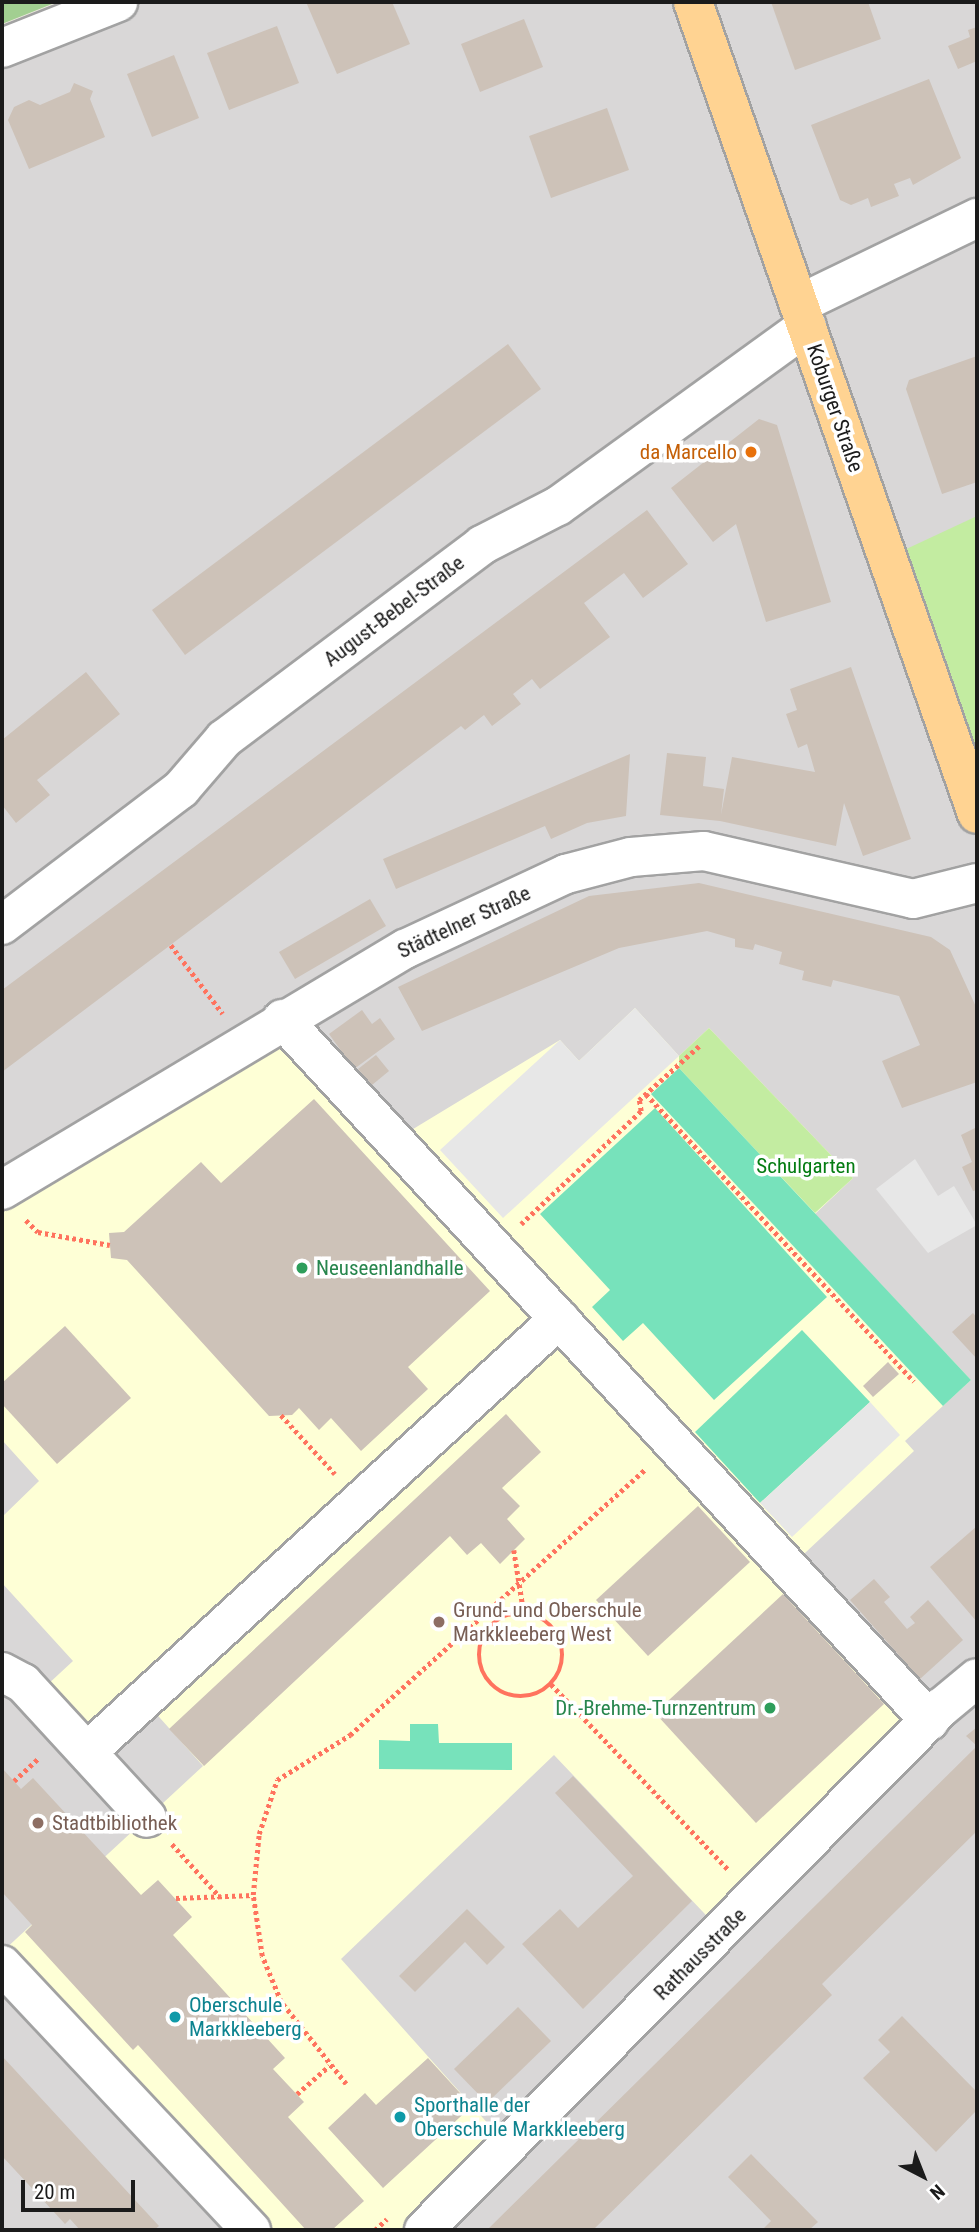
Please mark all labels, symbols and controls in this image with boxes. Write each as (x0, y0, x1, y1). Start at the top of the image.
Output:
street label: Koburger Straße (801, 341, 869, 475)
place label: da Marcello (640, 439, 737, 465)
marker: da Marcello (743, 444, 759, 460)
street label: August-Bebel-Straße (319, 550, 469, 672)
street label: Städtelner Straße (394, 880, 534, 964)
park label: Schulgarten (756, 1153, 856, 1179)
place label: Neuseenlandhalle (316, 1255, 464, 1281)
marker: Neuseenlandhalle (294, 1260, 310, 1276)
place label: Grund- und Oberschule Markkleeberg West (453, 1597, 642, 1647)
marker: Grund- und Oberschule Markkleeberg West (431, 1614, 447, 1630)
place label: Dr.-Brehme-Turnzentrum (555, 1695, 756, 1721)
marker: Dr.-Brehme-Turnzentrum (762, 1700, 778, 1716)
place label: Stadtbibliothek (52, 1810, 177, 1836)
marker: Stadtbibliothek (30, 1815, 46, 1831)
street label: Rathausstraße (649, 1903, 751, 2005)
place label: Oberschule Markkleeberg (189, 1992, 302, 2042)
marker: Oberschule Markkleeberg (167, 2009, 183, 2025)
place label: Sporthalle der Oberschule Markkleeberg (414, 2092, 625, 2142)
marker: Sporthalle der Oberschule Markkleeberg (392, 2109, 408, 2125)
north arrow (888, 2141, 958, 2211)
scale bar (24, 2166, 138, 2210)
text: 20 m (34, 2180, 75, 2204)
text: N (925, 2180, 949, 2204)

